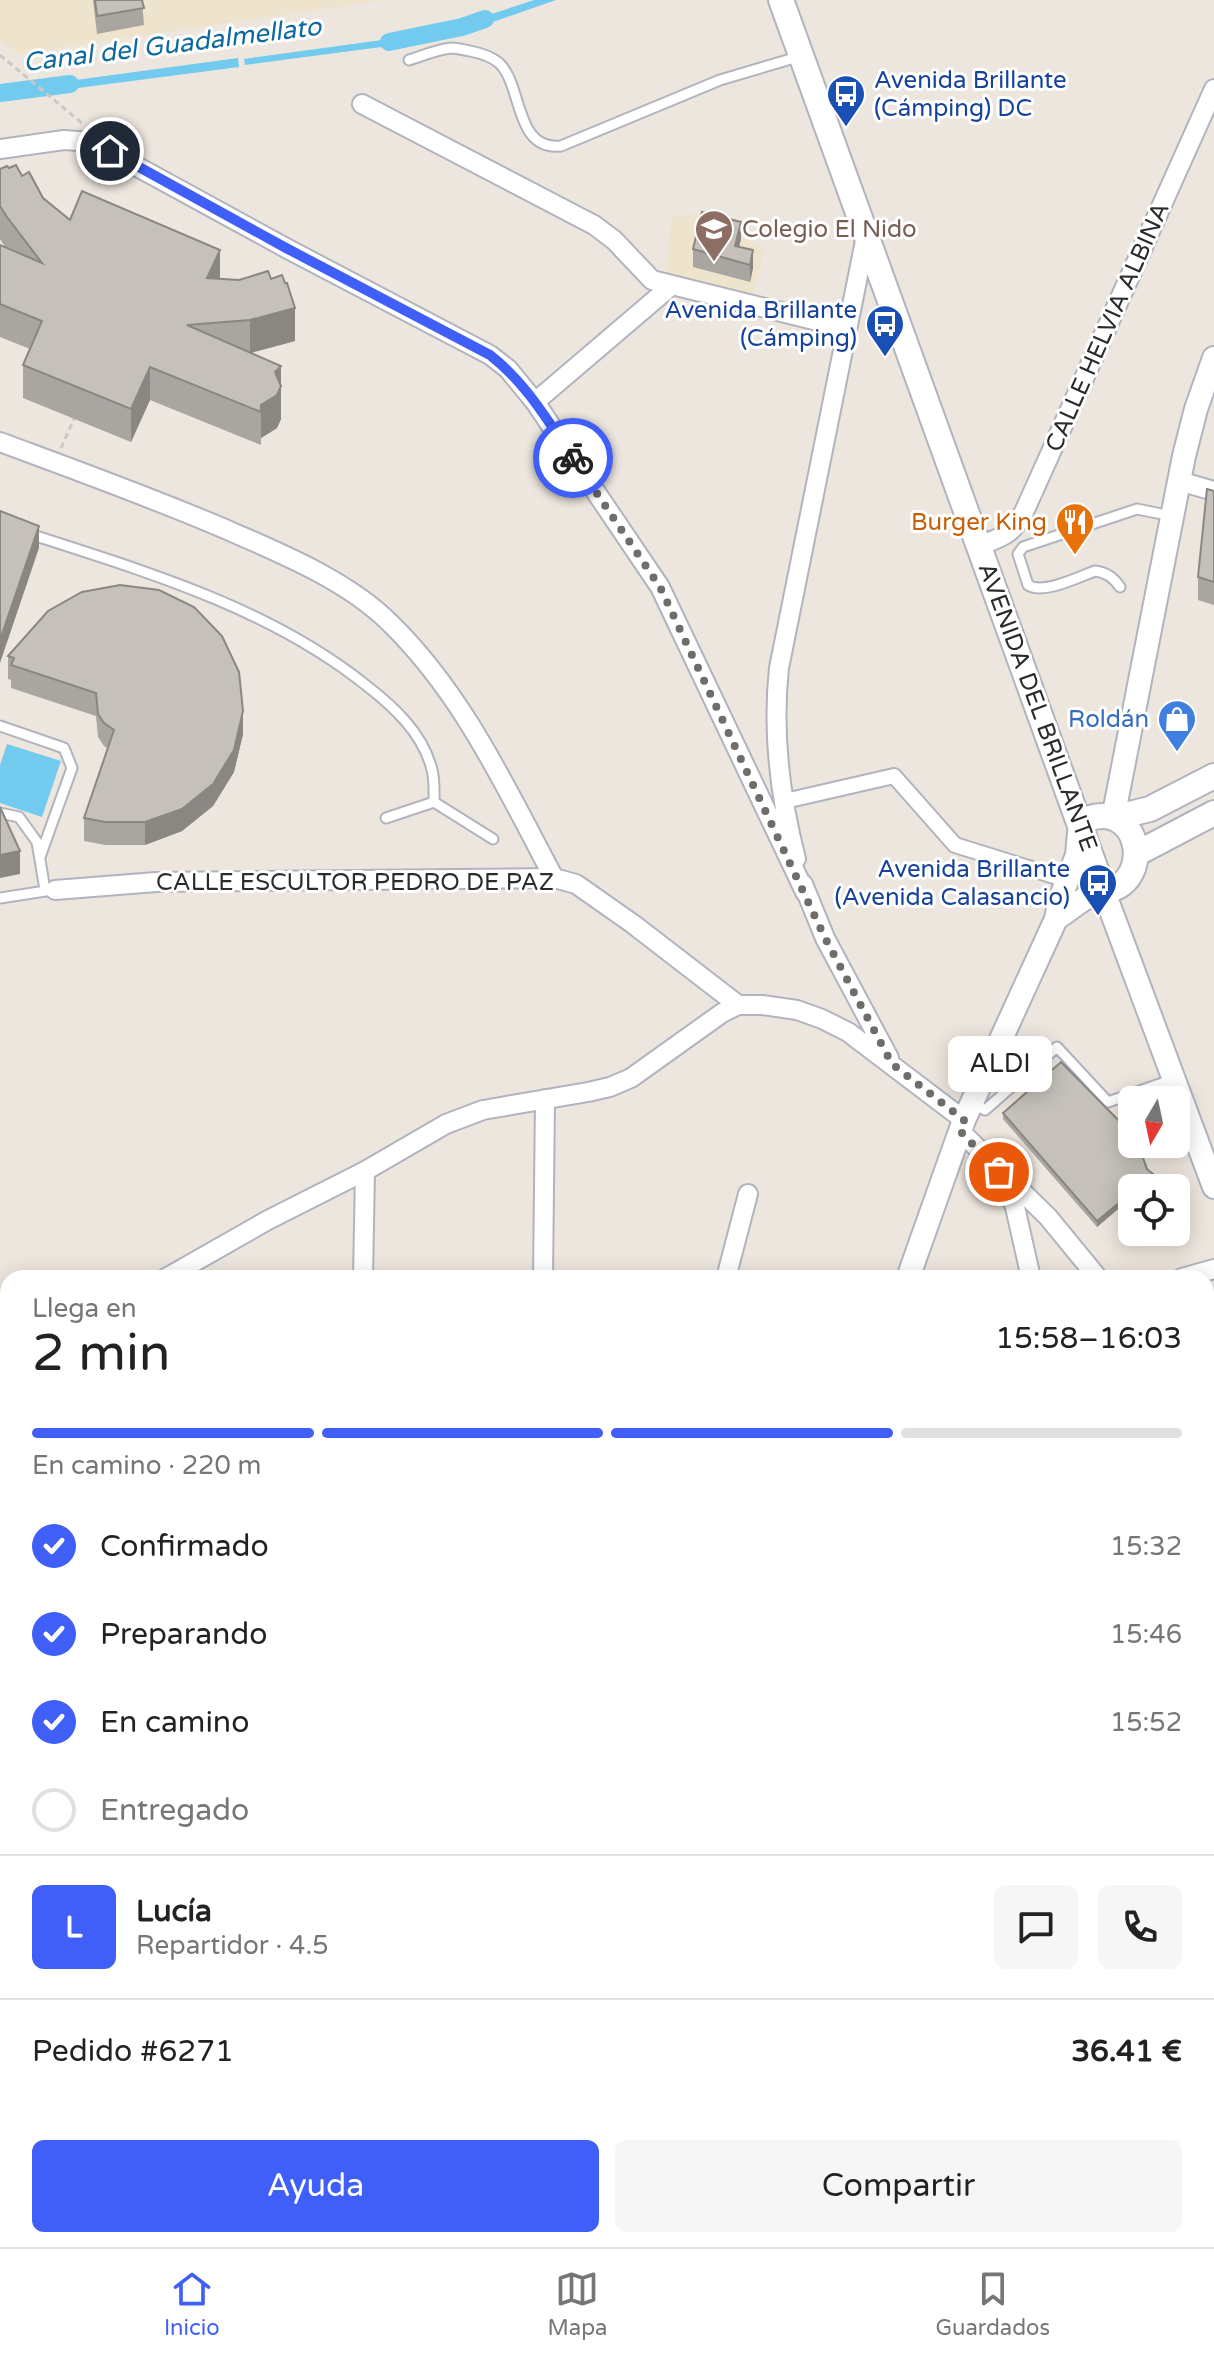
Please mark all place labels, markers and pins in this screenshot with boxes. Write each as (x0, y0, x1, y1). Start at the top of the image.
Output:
place label: Avenida Brillante (Cámping) DC (874, 66, 1067, 123)
bus stop icon: Avenida Brillante (Cámping) DC (825, 73, 867, 128)
pin (76, 117, 144, 185)
school or university icon: Colegio El Nido (693, 208, 735, 263)
place label: Colegio El Nido (742, 215, 917, 244)
place label: Avenida Brillante (Cámping) (664, 296, 857, 353)
bus stop icon: Avenida Brillante (Cámping) (864, 303, 906, 358)
restaurant icon: Burger King (1054, 501, 1096, 556)
place label: Burger King (911, 508, 1047, 537)
shop icon: Roldán (1156, 698, 1198, 753)
place label: Roldán (1068, 705, 1149, 734)
place label: Avenida Brillante (Avenida Calasancio) (835, 855, 1070, 912)
bus stop icon: Avenida Brillante (Avenida Calasancio) (1077, 862, 1119, 917)
callout: ALDI (947, 1036, 1051, 1092)
pin (965, 1138, 1033, 1206)

